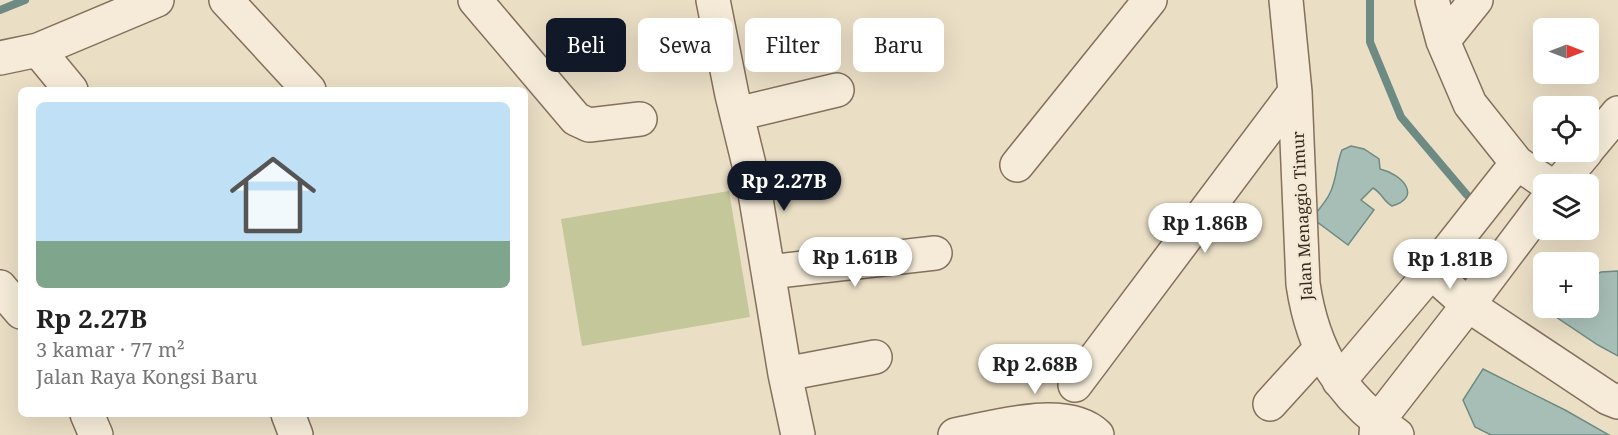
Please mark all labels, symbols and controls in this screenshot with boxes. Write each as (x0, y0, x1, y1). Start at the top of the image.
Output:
chip: Beli (546, 18, 626, 72)
chip: Sewa (638, 18, 733, 72)
chip: Filter (745, 18, 841, 72)
chip: Baru (853, 18, 944, 72)
north arrow (1533, 18, 1599, 84)
map controls (1533, 18, 1599, 318)
button: locate (1533, 96, 1599, 162)
street label: Jalan Menaggio Timur (1287, 130, 1317, 302)
icon: home (219, 141, 327, 249)
pin: Rp 2.27B (722, 161, 846, 212)
text: Rp 2.27B (741, 167, 827, 194)
button: layers (1533, 174, 1599, 240)
pin: Rp 1.86B (1143, 203, 1267, 254)
text: Rp 1.86B (1162, 209, 1248, 236)
pin: Rp 1.61B (793, 237, 917, 288)
pin: Rp 1.81B (1388, 239, 1512, 290)
text: Rp 1.61B (812, 243, 898, 270)
text: Rp 1.81B (1407, 245, 1493, 272)
button: + (1533, 252, 1599, 318)
text: Rp 2.27B (36, 300, 147, 336)
text: 3 kamar · 77 m² (36, 336, 185, 363)
pin: Rp 2.68B (973, 344, 1097, 395)
text: Rp 2.68B (992, 350, 1078, 377)
text: Jalan Raya Kongsi Baru (36, 363, 258, 390)

